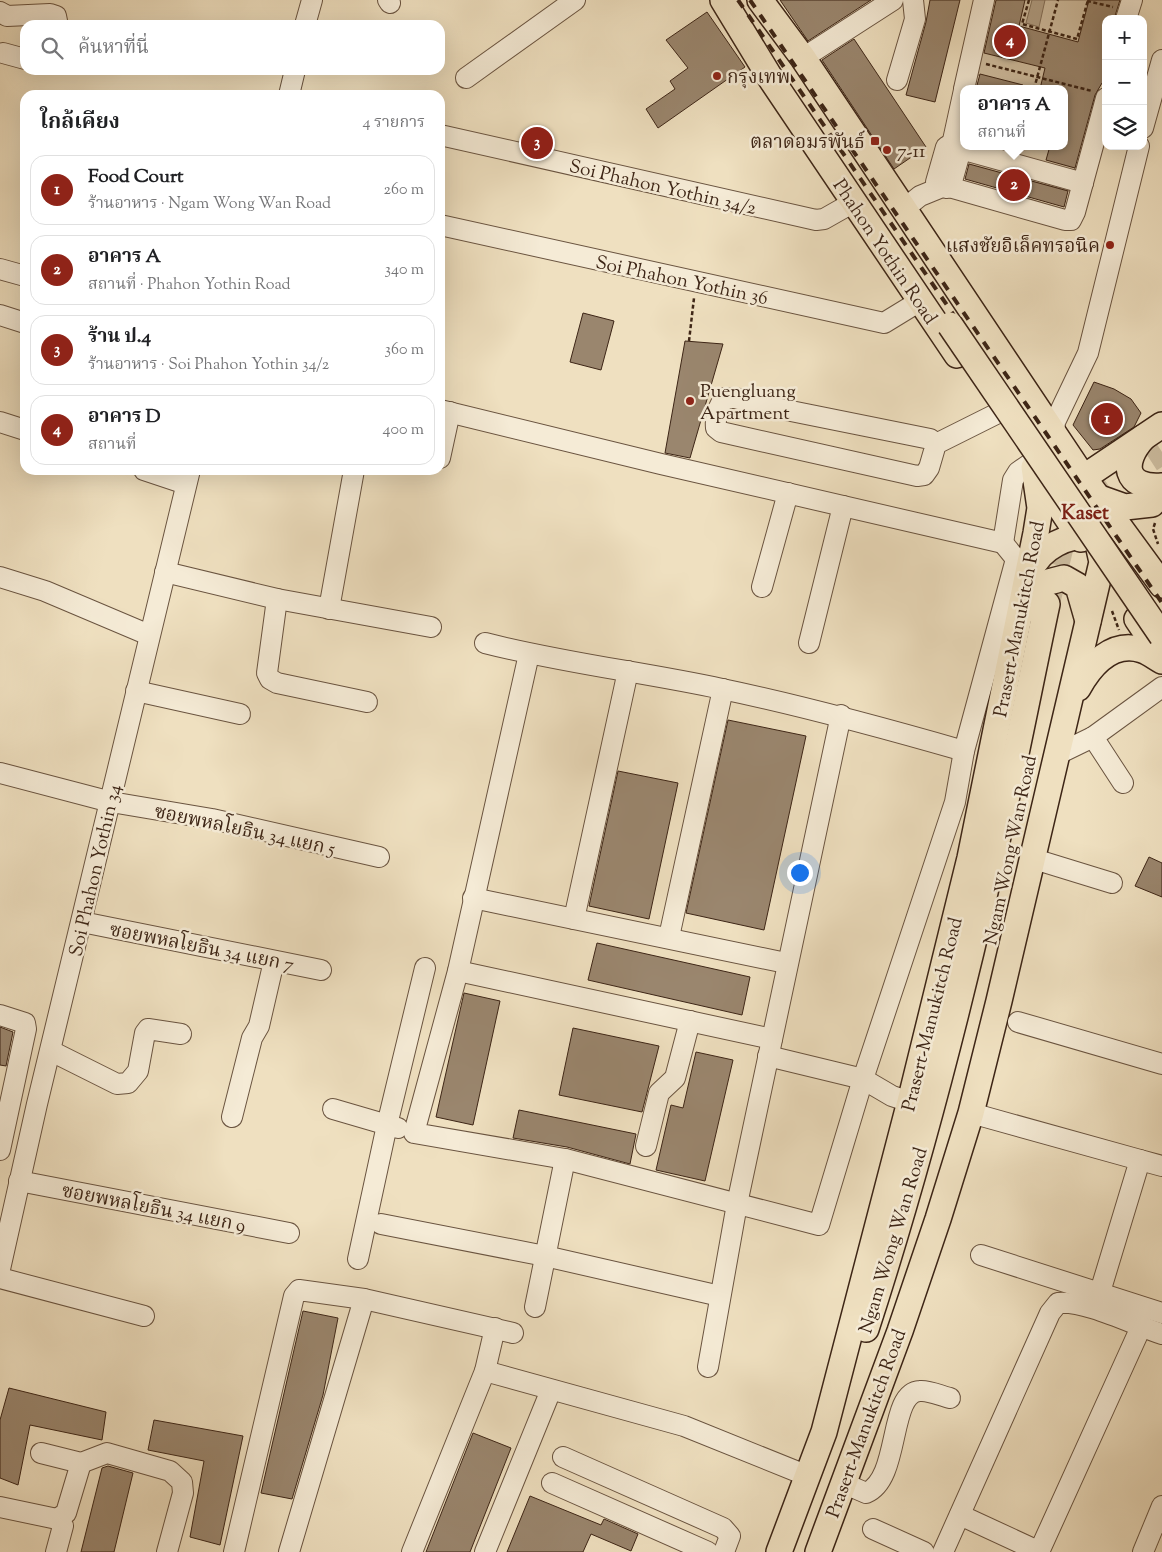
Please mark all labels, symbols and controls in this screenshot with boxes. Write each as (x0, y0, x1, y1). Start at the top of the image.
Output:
map controls (1102, 15, 1147, 150)
button: + (1102, 15, 1147, 60)
search box (20, 20, 445, 75)
pin: 4 (994, 22, 1026, 60)
icon: search (38, 34, 66, 62)
text: ค้นหาที่นี่ (78, 35, 149, 62)
button: − (1102, 60, 1147, 105)
place label: กรุงเทพ (727, 65, 790, 92)
marker: กรุงเทพ (711, 70, 723, 82)
popup (960, 85, 1068, 150)
text: อาคาร A (978, 92, 1050, 119)
button: layers (1102, 105, 1147, 150)
text: ใกล้เคียง (40, 108, 120, 138)
text: 4 รายการ (363, 112, 425, 135)
text: สถานที่ (978, 122, 1026, 145)
pin: 3 (521, 124, 553, 162)
place label: ตลาดอมรพันธ์ (750, 130, 865, 157)
marker: ตลาดอมรพันธ์ (869, 135, 881, 147)
place label: 7-11 (897, 139, 926, 166)
marker: 7-11 (881, 144, 893, 156)
street label: Soi Phahon Yothin 34/2 (566, 154, 759, 223)
text: Food Court (88, 164, 184, 191)
pin: 2 (998, 166, 1030, 204)
street label: Phahon Yothin Road (825, 174, 943, 331)
text: 1 (54, 179, 60, 202)
text: 260 m (383, 179, 424, 202)
text: ร้านอาหาร · Ngam Wong Wan Road (88, 193, 331, 216)
place label: แสงชัยอิเล็คทรอนิค (946, 234, 1100, 261)
marker: แสงชัยอิเล็คทรอนิค (1104, 239, 1116, 251)
text: อาคาร A (88, 244, 161, 271)
street label: Soi Phahon Yothin 36 (593, 250, 770, 313)
text: 2 (53, 259, 61, 282)
text: 340 m (385, 259, 424, 282)
text: สถานที่ · Phahon Yothin Road (88, 274, 291, 297)
text: ร้าน ป.4 (88, 324, 151, 351)
text: 3 (54, 339, 60, 362)
text: 360 m (385, 339, 424, 362)
text: ร้านอาหาร · Soi Phahon Yothin 34/2 (88, 354, 329, 377)
place label: Puengluang Apartment (700, 379, 796, 428)
marker: Puengluang Apartment (684, 395, 696, 407)
pin: 1 (1091, 400, 1123, 438)
text: อาคาร D (88, 404, 161, 431)
text: 4 (53, 419, 61, 442)
text: 400 m (383, 419, 424, 442)
text: สถานที่ (88, 434, 136, 457)
district label: Kaset (1061, 500, 1109, 529)
street label: Prasert-Manukitch Road (988, 519, 1053, 720)
street label: Ngam Wong Wan Road (978, 753, 1045, 948)
street label: Soi Phahon Yothin 34 (63, 781, 129, 959)
street label: ซอยพหลโยธิน 34 แยก 5 (152, 796, 338, 864)
your location (787, 860, 813, 886)
street label: ซอยพหลโยธิน 34 แยก 7 (107, 914, 297, 980)
street label: Prasert-Manukitch Road (896, 914, 971, 1115)
street label: Ngam Wong Wan Road (853, 1144, 936, 1337)
street label: ซอยพหลโยธิน 34 แยก 9 (59, 1175, 248, 1241)
street label: Prasert-Manukitch Road (821, 1325, 914, 1522)

